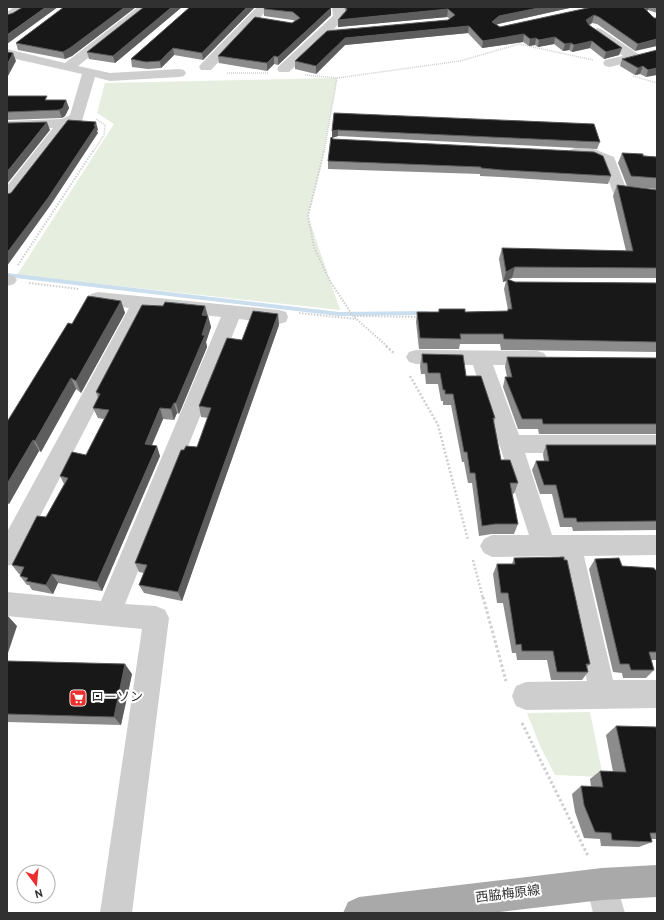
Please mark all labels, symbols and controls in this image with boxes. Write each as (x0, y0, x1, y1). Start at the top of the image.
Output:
supermarket icon: ローソン (68, 688, 88, 708)
place label: ローソン (91, 690, 143, 706)
north arrow (16, 864, 56, 904)
street label: 西脇梅原線 (475, 882, 541, 907)
text: N (33, 885, 44, 900)

